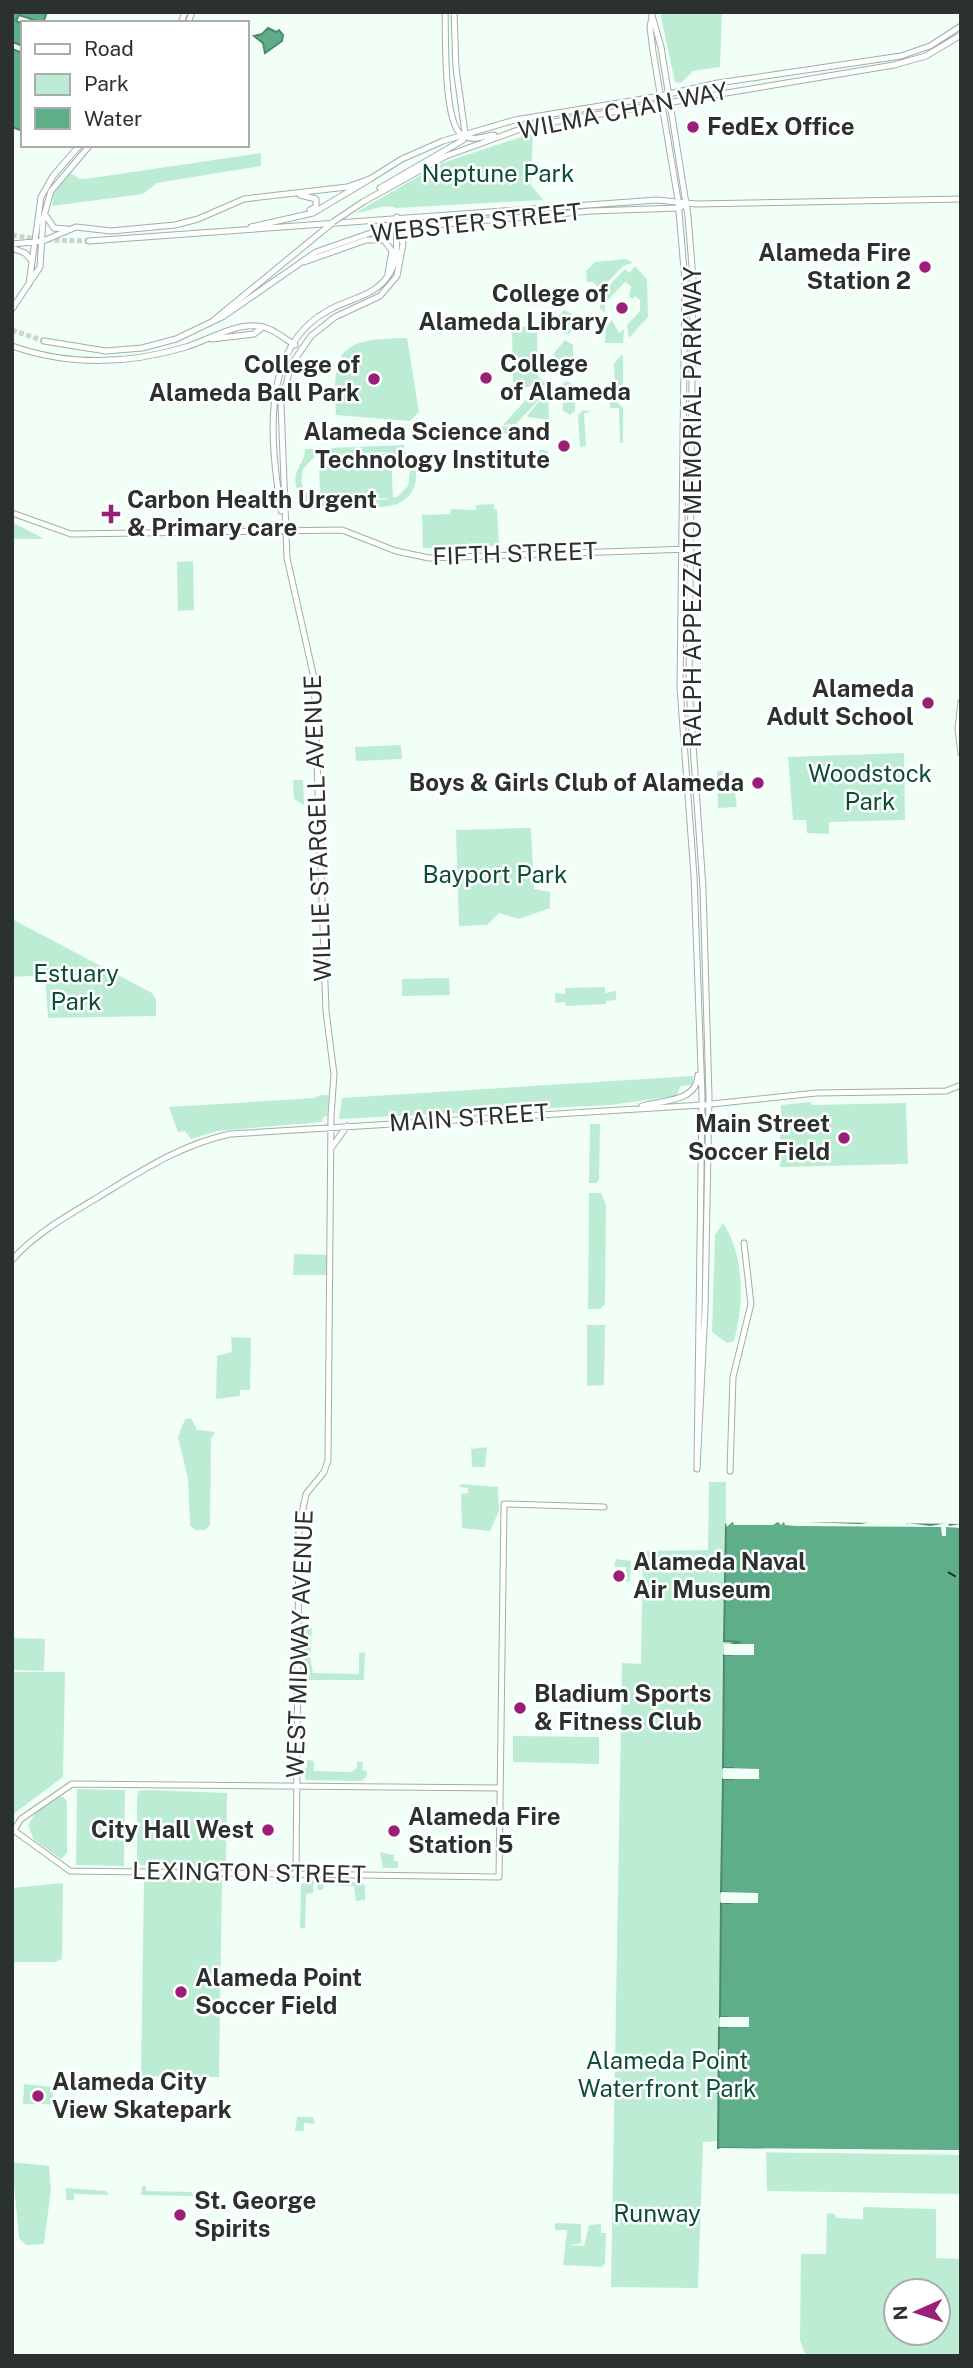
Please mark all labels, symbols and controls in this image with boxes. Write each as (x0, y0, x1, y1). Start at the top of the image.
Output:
legend (21, 21, 248, 147)
text: Road (84, 36, 134, 61)
text: Park (84, 71, 129, 96)
street label: WILMA CHAN WAY (516, 76, 730, 144)
text: Water (84, 106, 142, 131)
place label: FedEx Office (707, 112, 855, 140)
marker: FedEx Office (685, 119, 701, 135)
park label: Neptune Park (422, 159, 574, 187)
street label: WEBSTER STREET (369, 197, 583, 247)
place label: Alameda Fire Station 2 (758, 238, 911, 294)
marker: Alameda Fire Station 2 (917, 259, 933, 275)
street label: RALPH APPEZZATO MEMORIAL PARKWAY (678, 266, 706, 748)
place label: College of Alameda Library (418, 279, 608, 335)
marker: College of Alameda Library (614, 300, 630, 316)
place label: College of Alameda (500, 349, 631, 405)
place label: College of Alameda Ball Park (149, 350, 360, 406)
marker: College of Alameda (478, 370, 494, 386)
marker: College of Alameda Ball Park (366, 371, 382, 387)
place label: Alameda Science and Technology Institute (304, 417, 550, 473)
marker: Alameda Science and Technology Institute (556, 438, 572, 454)
place label: Carbon Health Urgent & Primary care (127, 485, 377, 541)
marker: Carbon Health Urgent & Primary care (101, 504, 121, 524)
street label: FIFTH STREET (432, 536, 598, 570)
street label: WILLIE STARGELL AVENUE (298, 674, 336, 982)
place label: Alameda Adult School (766, 674, 914, 730)
marker: Alameda Adult School (920, 695, 936, 711)
park label: Woodstock Park (808, 759, 932, 815)
place label: Boys & Girls Club of Alameda (409, 768, 744, 796)
marker: Boys & Girls Club of Alameda (750, 775, 766, 791)
park label: Bayport Park (422, 860, 568, 888)
park label: Estuary Park (33, 959, 119, 1015)
street label: MAIN STREET (388, 1097, 550, 1137)
place label: Main Street Soccer Field (688, 1109, 830, 1165)
marker: Main Street Soccer Field (836, 1130, 852, 1146)
street label: WEST MIDWAY AVENUE (280, 1509, 318, 1779)
place label: Alameda Naval Air Museum (633, 1547, 806, 1603)
marker: Alameda Naval Air Museum (611, 1568, 627, 1584)
place label: Bladium Sports & Fitness Club (534, 1679, 711, 1735)
marker: Bladium Sports & Fitness Club (512, 1700, 528, 1716)
place label: Alameda Fire Station 5 (408, 1802, 561, 1858)
place label: City Hall West (91, 1815, 254, 1843)
marker: City Hall West (260, 1822, 276, 1838)
marker: Alameda Fire Station 5 (386, 1823, 402, 1839)
street label: LEXINGTON STREET (132, 1856, 366, 1888)
place label: Alameda Point Soccer Field (195, 1963, 362, 2019)
marker: Alameda Point Soccer Field (173, 1984, 189, 2000)
park label: Alameda Point Waterfront Park (578, 2046, 756, 2102)
place label: Alameda City View Skatepark (52, 2067, 232, 2123)
marker: Alameda City View Skatepark (30, 2088, 46, 2104)
place label: St. George Spirits (194, 2186, 316, 2242)
park label: Runway (613, 2199, 701, 2227)
marker: St. George Spirits (172, 2207, 188, 2223)
north arrow (882, 2277, 952, 2347)
text: N (889, 2305, 911, 2321)

